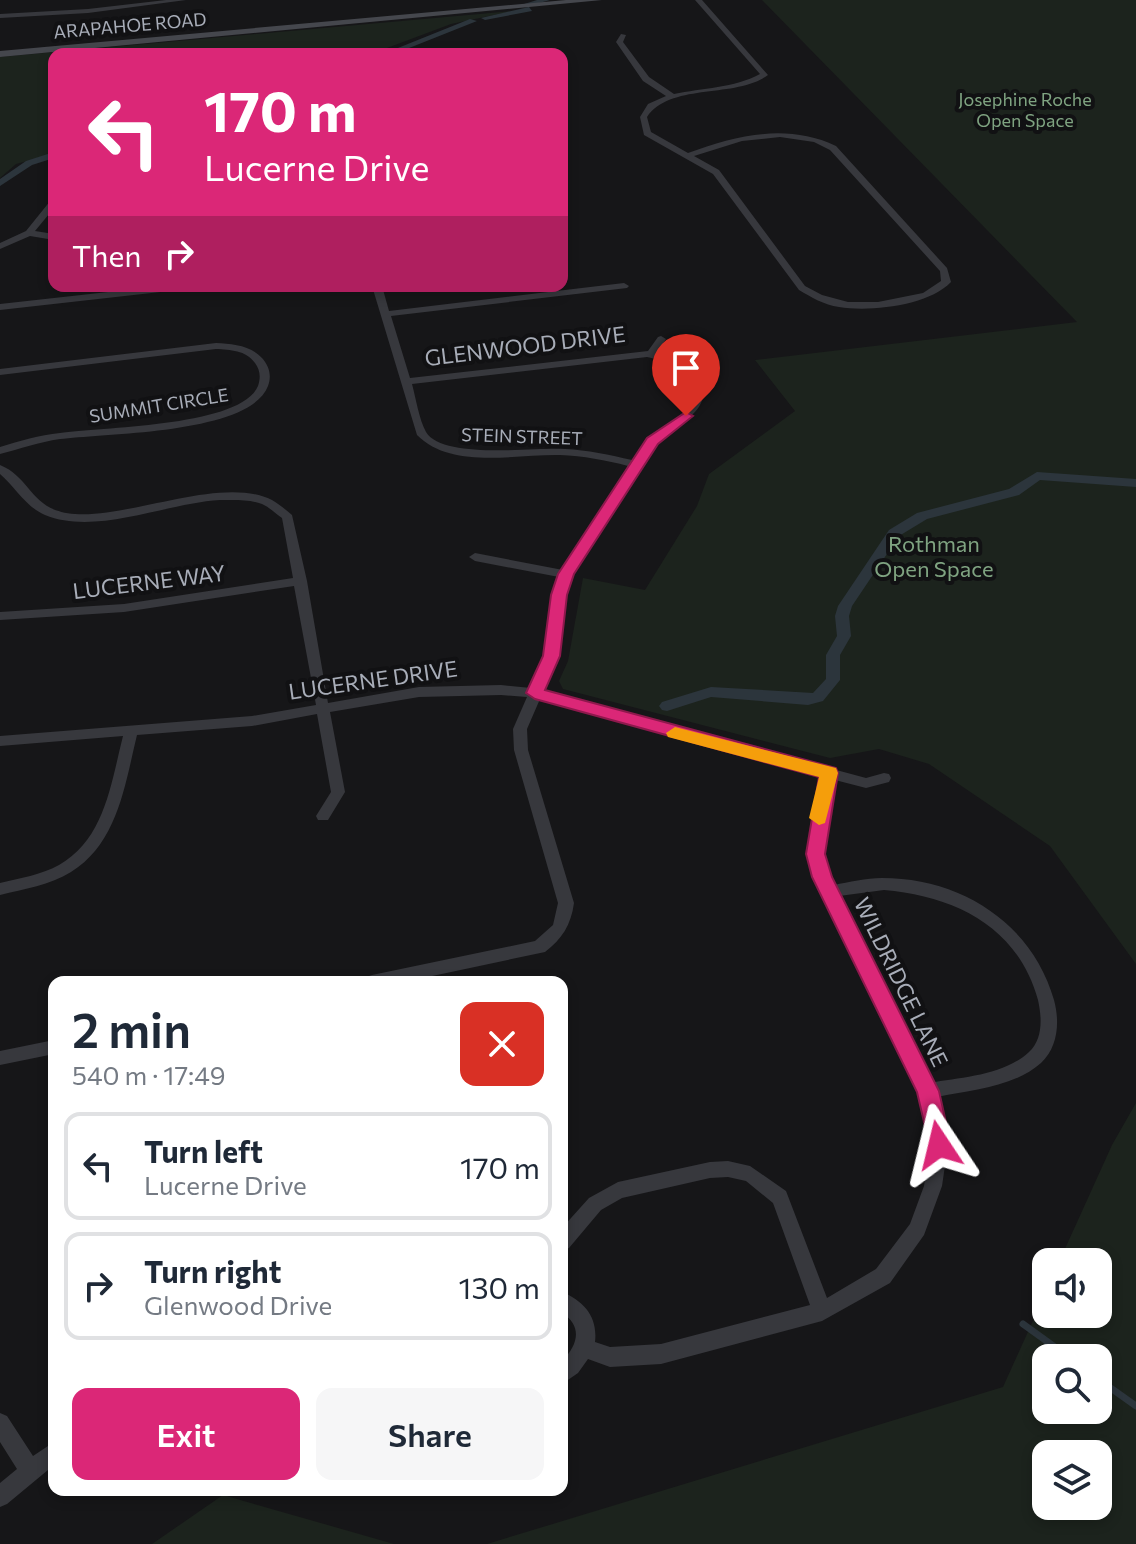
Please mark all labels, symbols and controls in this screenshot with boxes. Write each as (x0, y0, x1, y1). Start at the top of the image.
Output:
street label: ARAPAHOE ROAD (52, 7, 207, 43)
text: 170 m (204, 75, 357, 144)
icon: left (72, 80, 176, 184)
park label: Josephine Roche Open Space (958, 88, 1092, 131)
text: Lucerne Drive (204, 144, 429, 188)
icon: right (157, 232, 201, 276)
text: Then (72, 236, 141, 273)
street label: GLENWOOD DRIVE (423, 320, 627, 371)
pin (652, 334, 720, 416)
icon: arrive (664, 346, 708, 390)
street label: SUMMIT CIRCLE (88, 383, 230, 427)
street label: STEIN STREET (461, 423, 583, 449)
park label: Rothman Open Space (874, 530, 994, 582)
street label: LUCERNE WAY (71, 559, 227, 604)
street label: LUCERNE DRIVE (287, 654, 459, 705)
street label: WILDRIDGE LANE (849, 893, 954, 1071)
text: 2 min (72, 999, 191, 1058)
button: close (460, 1002, 544, 1086)
text: 540 m · 17:49 (72, 1059, 226, 1090)
position arrow (897, 1103, 981, 1187)
text: Turn left (144, 1132, 263, 1169)
icon: left (76, 1144, 120, 1188)
text: 170 m (460, 1148, 540, 1185)
text: Lucerne Drive (144, 1169, 307, 1200)
map controls (1032, 1248, 1112, 1520)
button: sound (1032, 1248, 1112, 1328)
text: Turn right (144, 1252, 281, 1289)
icon: right (76, 1264, 120, 1308)
text: 130 m (459, 1268, 540, 1305)
text: Glenwood Drive (144, 1289, 332, 1320)
button: search (1032, 1344, 1112, 1424)
button: Exit (72, 1388, 300, 1480)
button: Share (316, 1388, 544, 1480)
button: layers (1032, 1440, 1112, 1520)

